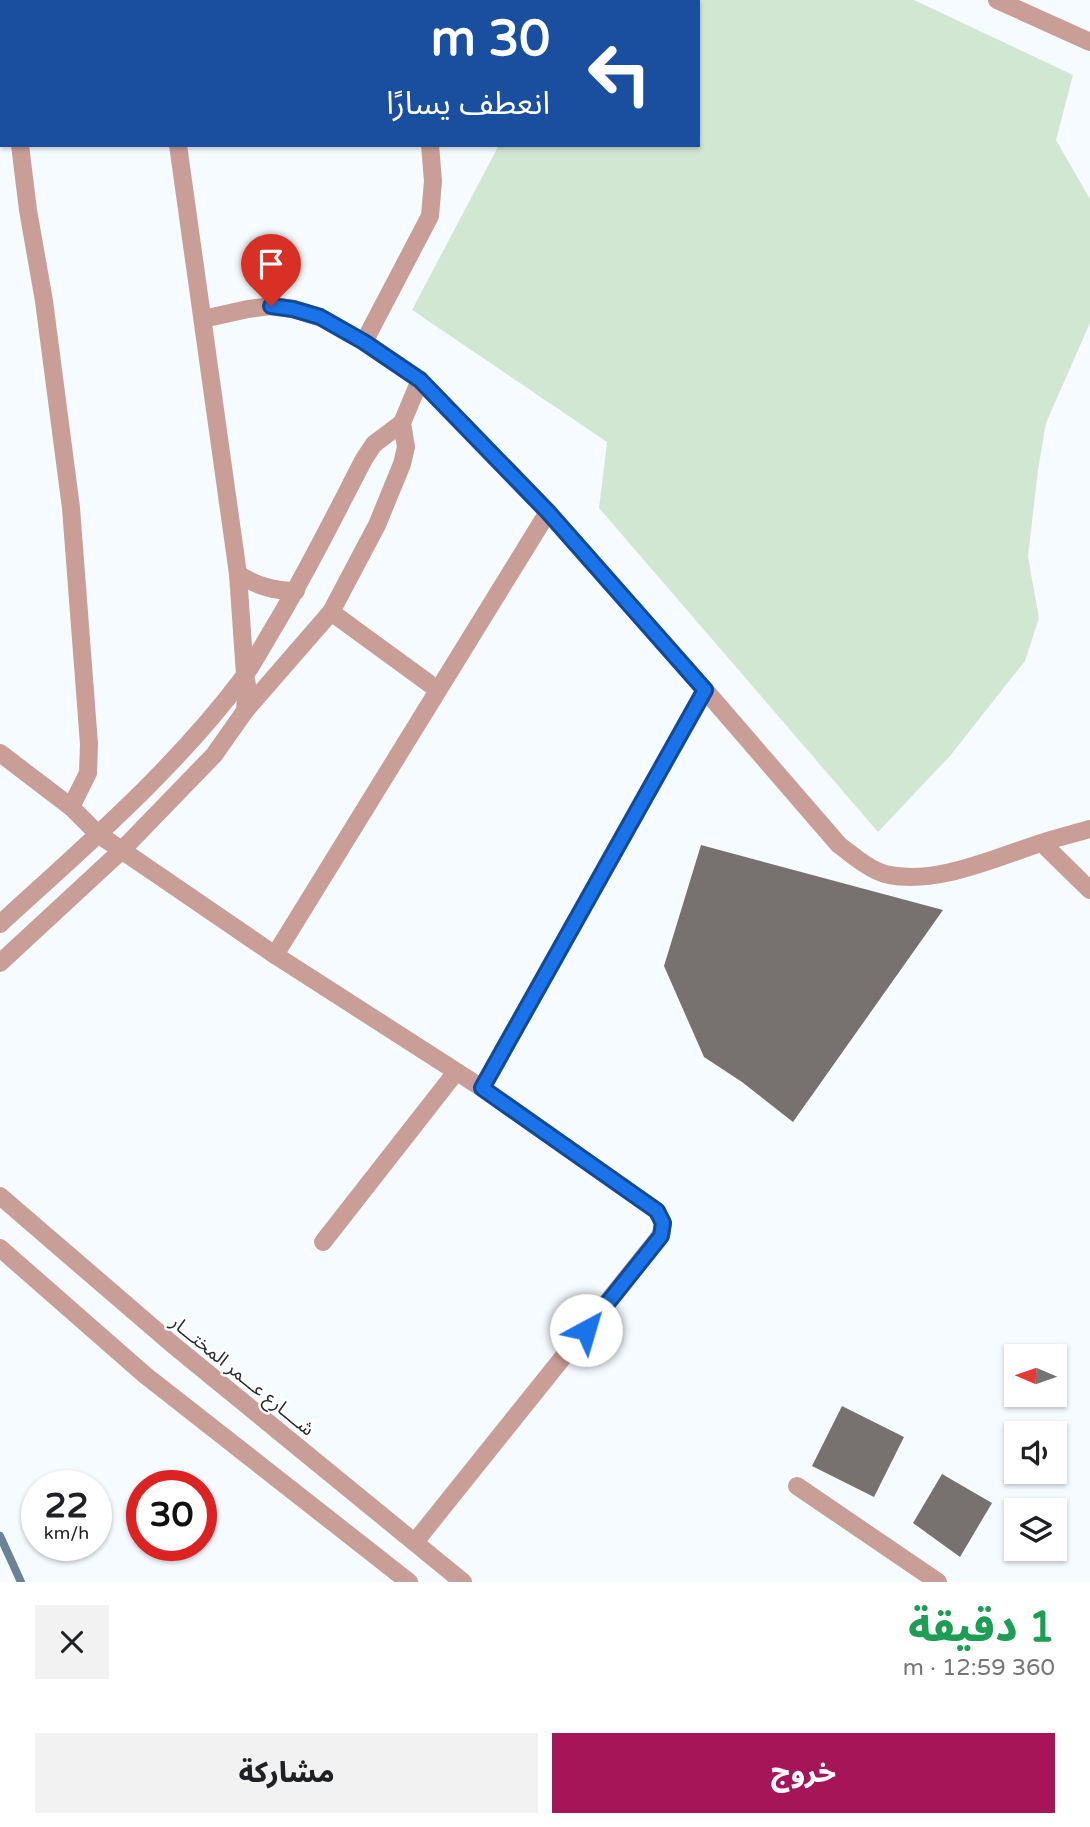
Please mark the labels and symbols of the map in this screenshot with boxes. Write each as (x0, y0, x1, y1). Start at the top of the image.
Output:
pin (241, 234, 301, 306)
position arrow (549, 1293, 623, 1367)
street label: شــــارع عـــمر المختـــار (164, 1310, 319, 1442)
north arrow (1004, 1344, 1068, 1407)
speed limit sign: 30 (126, 1470, 217, 1561)

